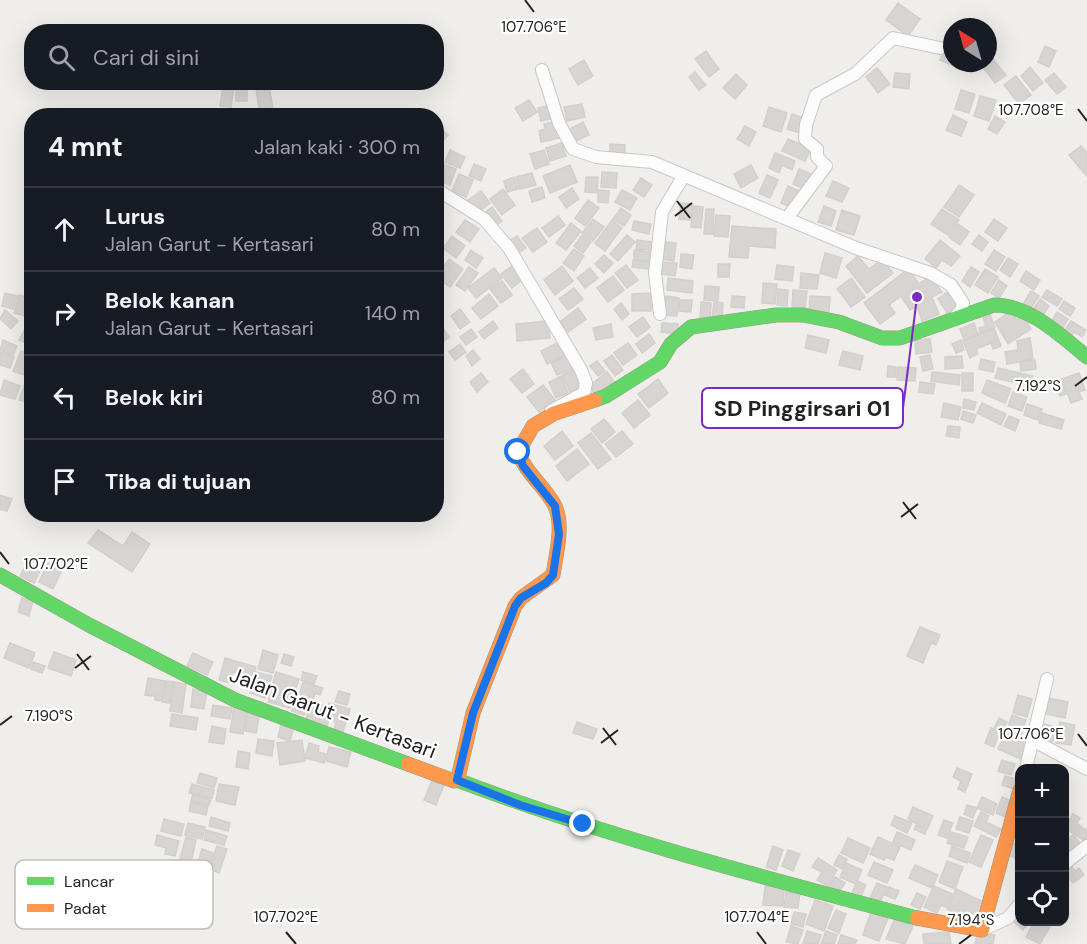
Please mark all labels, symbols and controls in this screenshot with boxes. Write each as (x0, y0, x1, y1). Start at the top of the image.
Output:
text: 107.706°E (501, 17, 567, 37)
north arrow (943, 18, 997, 72)
search box (24, 24, 444, 90)
icon: search (45, 41, 78, 74)
text: Cari di sini (93, 43, 199, 72)
text: 107.708°E (998, 100, 1064, 120)
text: 4 mnt (48, 130, 123, 164)
text: Jalan kaki · 300 m (254, 134, 420, 160)
text: Lurus (105, 202, 165, 231)
icon: ahead (48, 213, 81, 246)
text: 80 m (371, 216, 420, 242)
text: Jalan Garut - Kertasari (105, 231, 314, 257)
text: Belok kanan (105, 286, 235, 315)
icon: right (48, 297, 81, 330)
text: 140 m (365, 300, 420, 326)
text: Jalan Garut - Kertasari (105, 315, 314, 341)
text: 7.192°S (1015, 376, 1061, 396)
icon: left (48, 381, 81, 414)
text: Belok kiri (105, 383, 203, 412)
text: 80 m (371, 384, 420, 410)
callout: SD Pinggirsari 01 (702, 388, 903, 428)
text: SD Pinggirsari 01 (714, 394, 890, 423)
route start (504, 438, 530, 464)
icon: arrive (48, 465, 81, 498)
text: Tiba di tujuan (105, 467, 251, 496)
text: 107.702°E (24, 554, 88, 574)
street label: Jalan Garut - Kertasari (226, 661, 440, 765)
text: 7.190°S (25, 706, 73, 726)
text: 107.706°E (998, 724, 1064, 744)
map controls (1015, 764, 1069, 926)
button: + (1015, 764, 1069, 818)
route end (569, 810, 595, 836)
button: − (1015, 818, 1069, 872)
legend (15, 860, 213, 929)
text: Lancar (64, 871, 114, 892)
button: locate (1015, 872, 1069, 926)
text: Padat (64, 898, 106, 919)
text: 107.702°E (254, 907, 318, 927)
text: 107.704°E (724, 907, 790, 927)
text: 7.194°S (948, 910, 995, 930)

